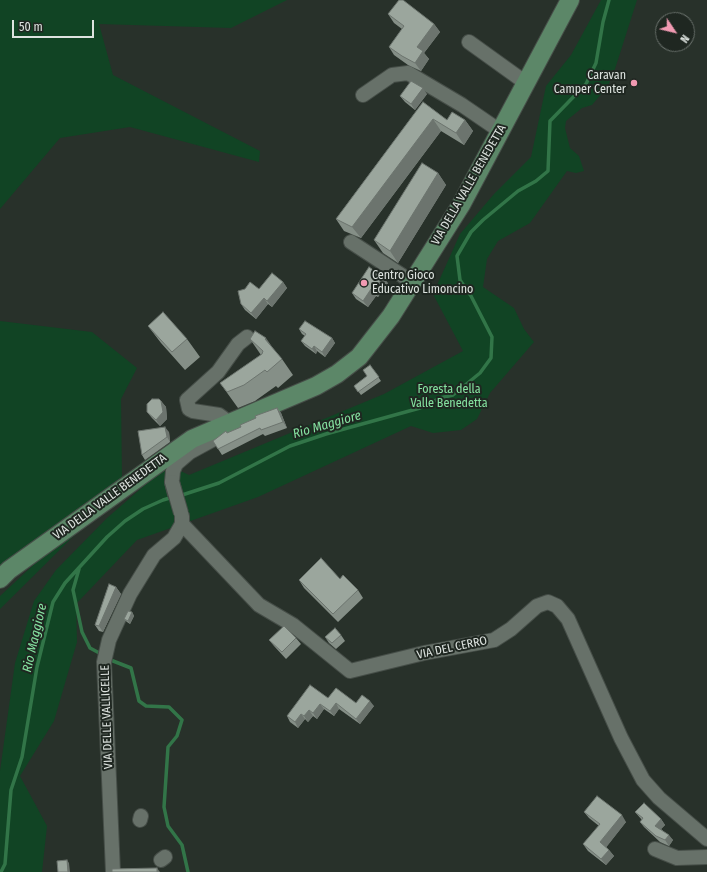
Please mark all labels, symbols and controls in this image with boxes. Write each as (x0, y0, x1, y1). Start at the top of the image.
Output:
scale bar (14, 12, 96, 38)
north arrow (655, 12, 695, 52)
text: 50 m (19, 20, 43, 34)
text: N (677, 32, 692, 45)
place label: Caravan Camper Center (554, 69, 626, 97)
marker: Caravan Camper Center (629, 78, 639, 88)
street label: VIA DELLA VALLE BENEDETTA (429, 122, 509, 248)
place label: Centro Gioco Educativo Limoncino (372, 269, 473, 297)
marker: Centro Gioco Educativo Limoncino (359, 278, 369, 288)
park label: Foresta della Valle Benedetta (410, 383, 488, 411)
water label: Rio Maggiore (291, 408, 363, 442)
street label: VIA DELLA VALLE BENEDETTA (51, 451, 169, 543)
water label: Rio Maggiore (20, 602, 50, 674)
street label: VIA DEL CERRO (416, 634, 488, 662)
street label: VIA DELLE VALLICELLE (98, 665, 116, 769)

